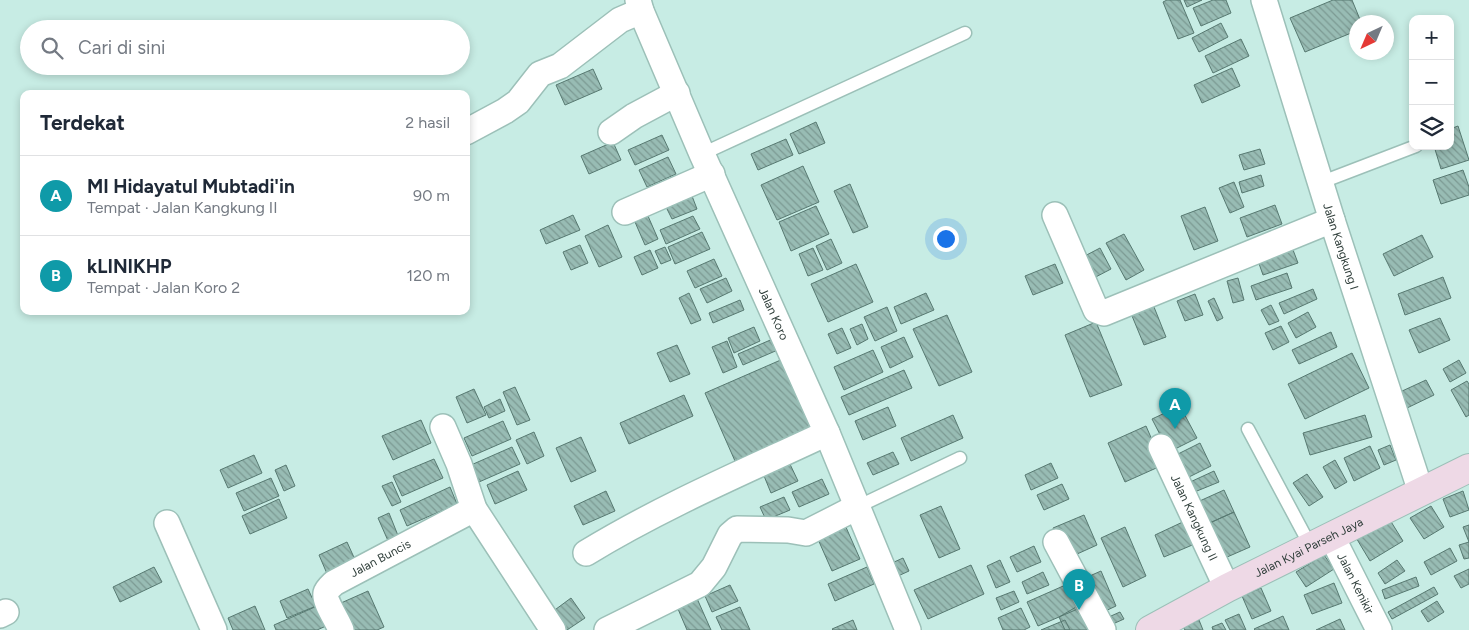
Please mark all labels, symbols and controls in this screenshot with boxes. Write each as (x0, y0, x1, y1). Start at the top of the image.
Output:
north arrow (1349, 15, 1394, 60)
map controls (1409, 15, 1454, 150)
button: + (1409, 15, 1454, 60)
search box (20, 20, 470, 75)
icon: search (38, 34, 66, 62)
text: Cari di sini (78, 36, 165, 59)
button: − (1409, 60, 1454, 105)
button: layers (1409, 105, 1454, 150)
text: Terdekat (40, 110, 125, 135)
text: 2 hasil (405, 113, 450, 132)
text: MI Hidayatul Mubtadi'in (87, 175, 295, 198)
text: A (50, 186, 62, 205)
text: 90 m (413, 186, 450, 205)
text: Tempat · Jalan Kangkung II (87, 198, 278, 217)
street label: Jalan Kangkung I (1320, 201, 1361, 291)
your location (933, 226, 959, 252)
text: kLINIKHP (87, 255, 171, 278)
text: B (51, 266, 61, 285)
text: 120 m (407, 266, 450, 285)
text: Tempat · Jalan Koro 2 (87, 278, 240, 297)
street label: Jalan Koro (756, 285, 791, 342)
pin: A (1159, 388, 1191, 429)
street label: Jalan Kangkung II (1168, 472, 1220, 563)
street label: Jalan Kyai Parseh Jaya (1252, 515, 1365, 580)
street label: Jalan Buncis (348, 536, 414, 580)
street label: Jalan Kenikir (1334, 550, 1377, 616)
pin: B (1063, 569, 1095, 610)

